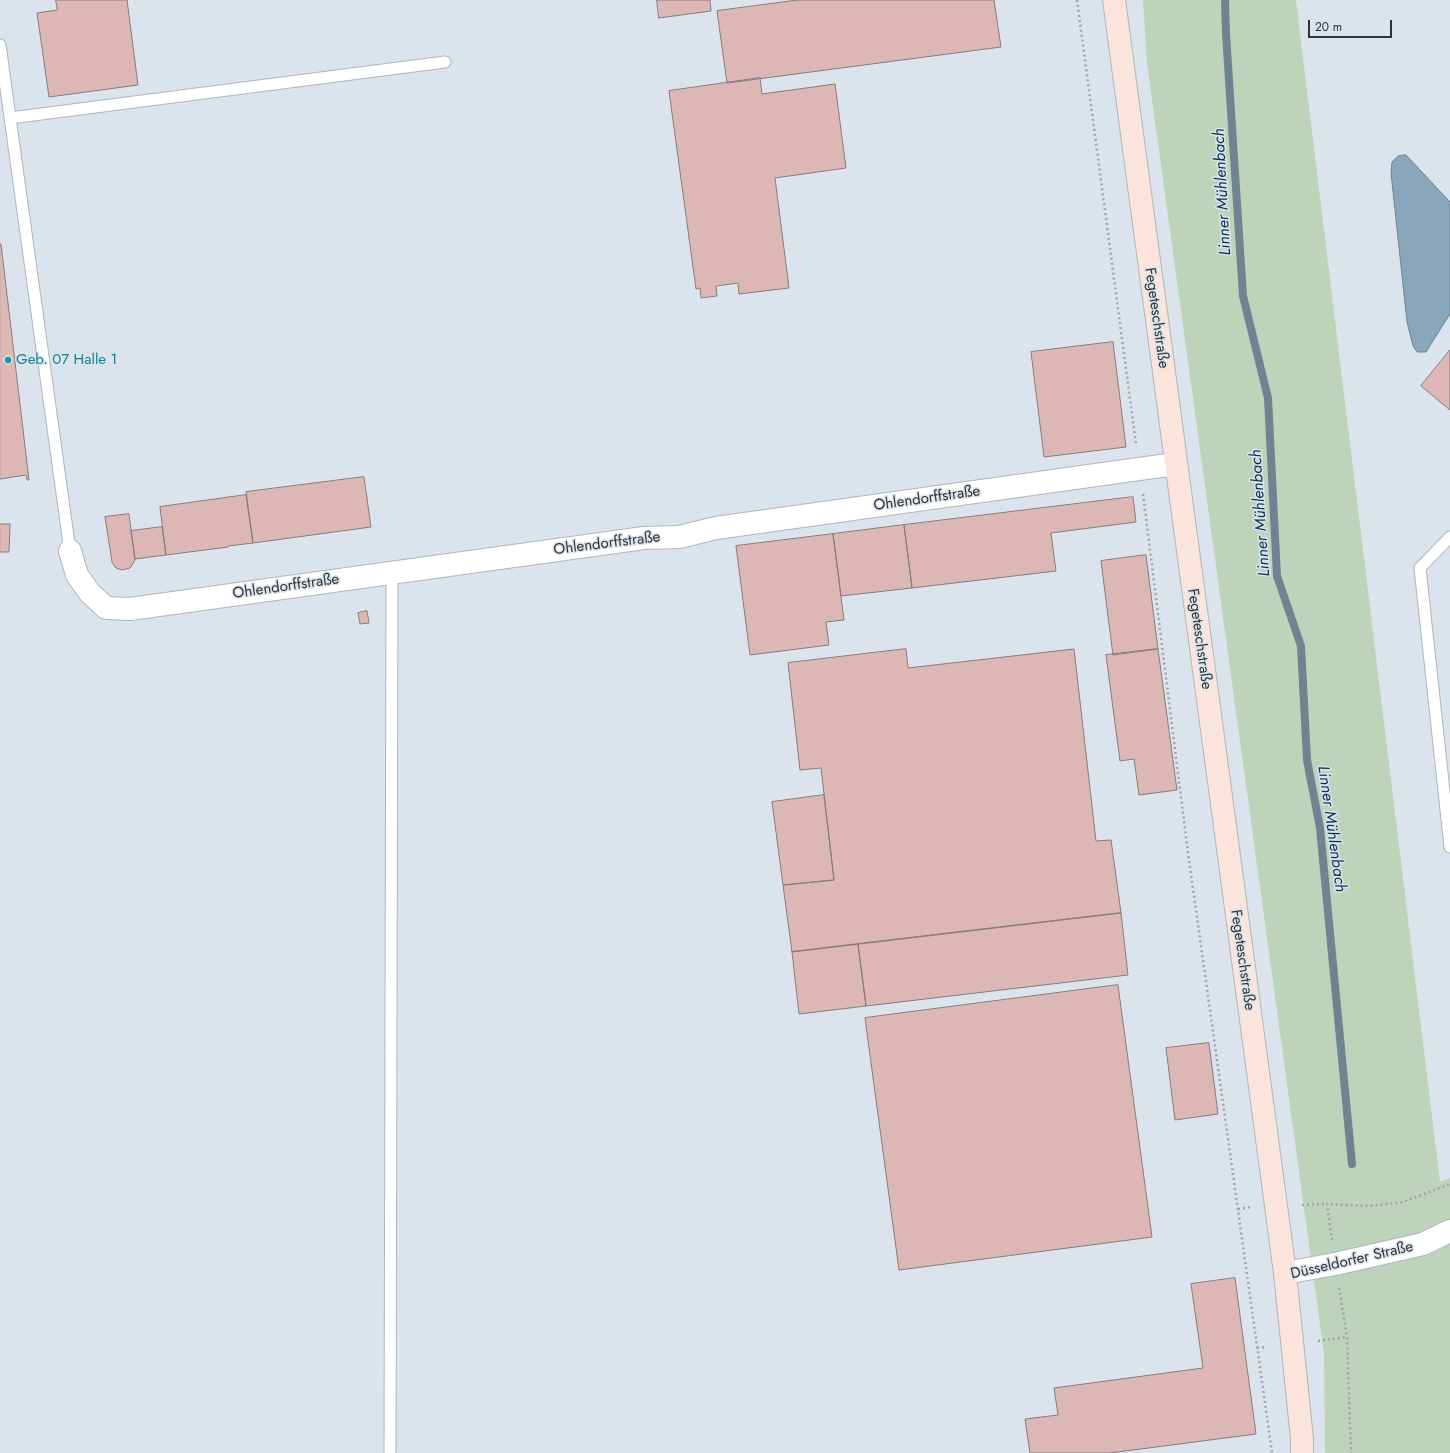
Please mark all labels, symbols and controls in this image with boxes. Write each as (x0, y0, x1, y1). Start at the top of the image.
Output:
scale bar (1310, 12, 1394, 38)
text: 20 m (1315, 18, 1342, 36)
water label: Linner Mühlenbach (1210, 128, 1236, 256)
street label: Fegeteschstraße (1140, 266, 1172, 370)
place label: Geb. 07 Halle 1 (16, 351, 117, 369)
marker: Geb. 07 Halle 1 (3, 355, 13, 365)
water label: Linner Mühlenbach (1247, 449, 1275, 577)
street label: Ohlendorffstraße (873, 483, 981, 515)
street label: Ohlendorffstraße (553, 529, 661, 559)
street label: Ohlendorffstraße (232, 571, 340, 603)
street label: Fegeteschstraße (1183, 587, 1215, 691)
water label: Linner Mühlenbach (1313, 765, 1349, 893)
street label: Fegeteschstraße (1226, 908, 1258, 1012)
street label: Düsseldorfer Straße (1289, 1238, 1415, 1284)

